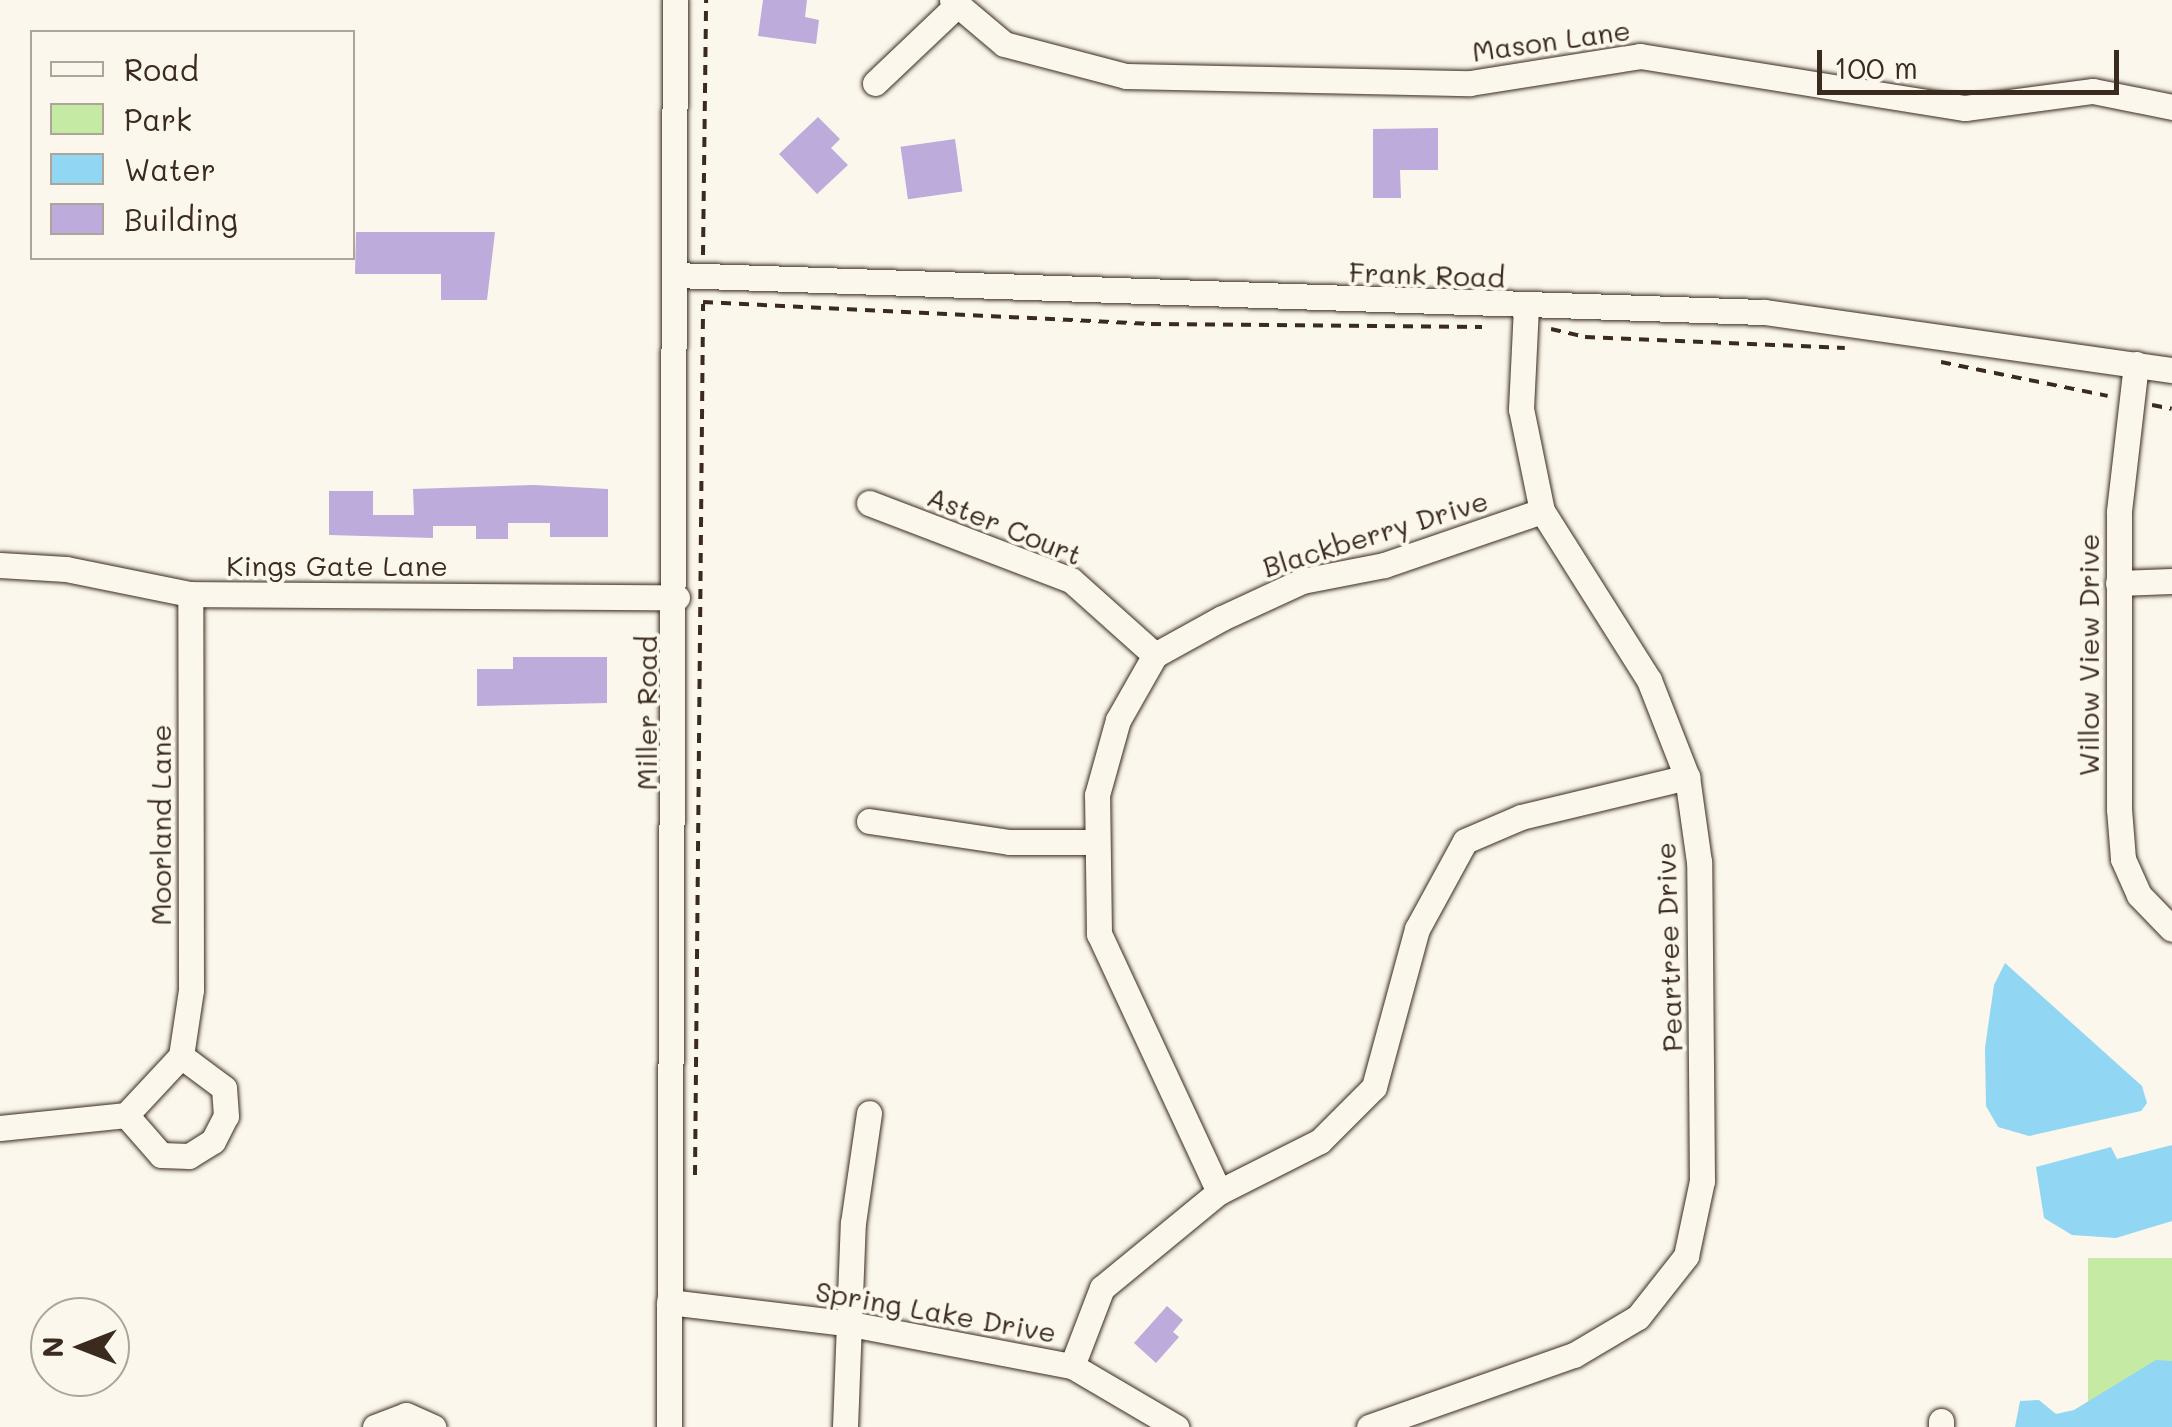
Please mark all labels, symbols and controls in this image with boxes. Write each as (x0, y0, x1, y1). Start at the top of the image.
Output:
street label: Mason Lane (1470, 12, 1632, 68)
legend (30, 30, 355, 260)
scale bar (1822, 30, 2124, 92)
text: 100 m (1834, 47, 1918, 87)
text: Road (124, 49, 199, 89)
text: Park (124, 99, 192, 139)
text: Water (124, 149, 216, 189)
text: Building (124, 199, 238, 239)
street label: Frank Road (1348, 254, 1506, 294)
street label: Aster Court (923, 479, 1087, 571)
street label: Blackberry Drive (1258, 483, 1492, 583)
street label: Willow View Drive (2071, 533, 2105, 777)
street label: Kings Gate Lane (226, 548, 448, 582)
street label: Miller Road (629, 635, 663, 791)
street label: Moorland Lane (143, 724, 177, 926)
street label: Peartree Drive (1648, 842, 1688, 1052)
street label: Spring Lake Drive (813, 1273, 1059, 1349)
north arrow (30, 1297, 130, 1397)
text: N (34, 1336, 70, 1358)

